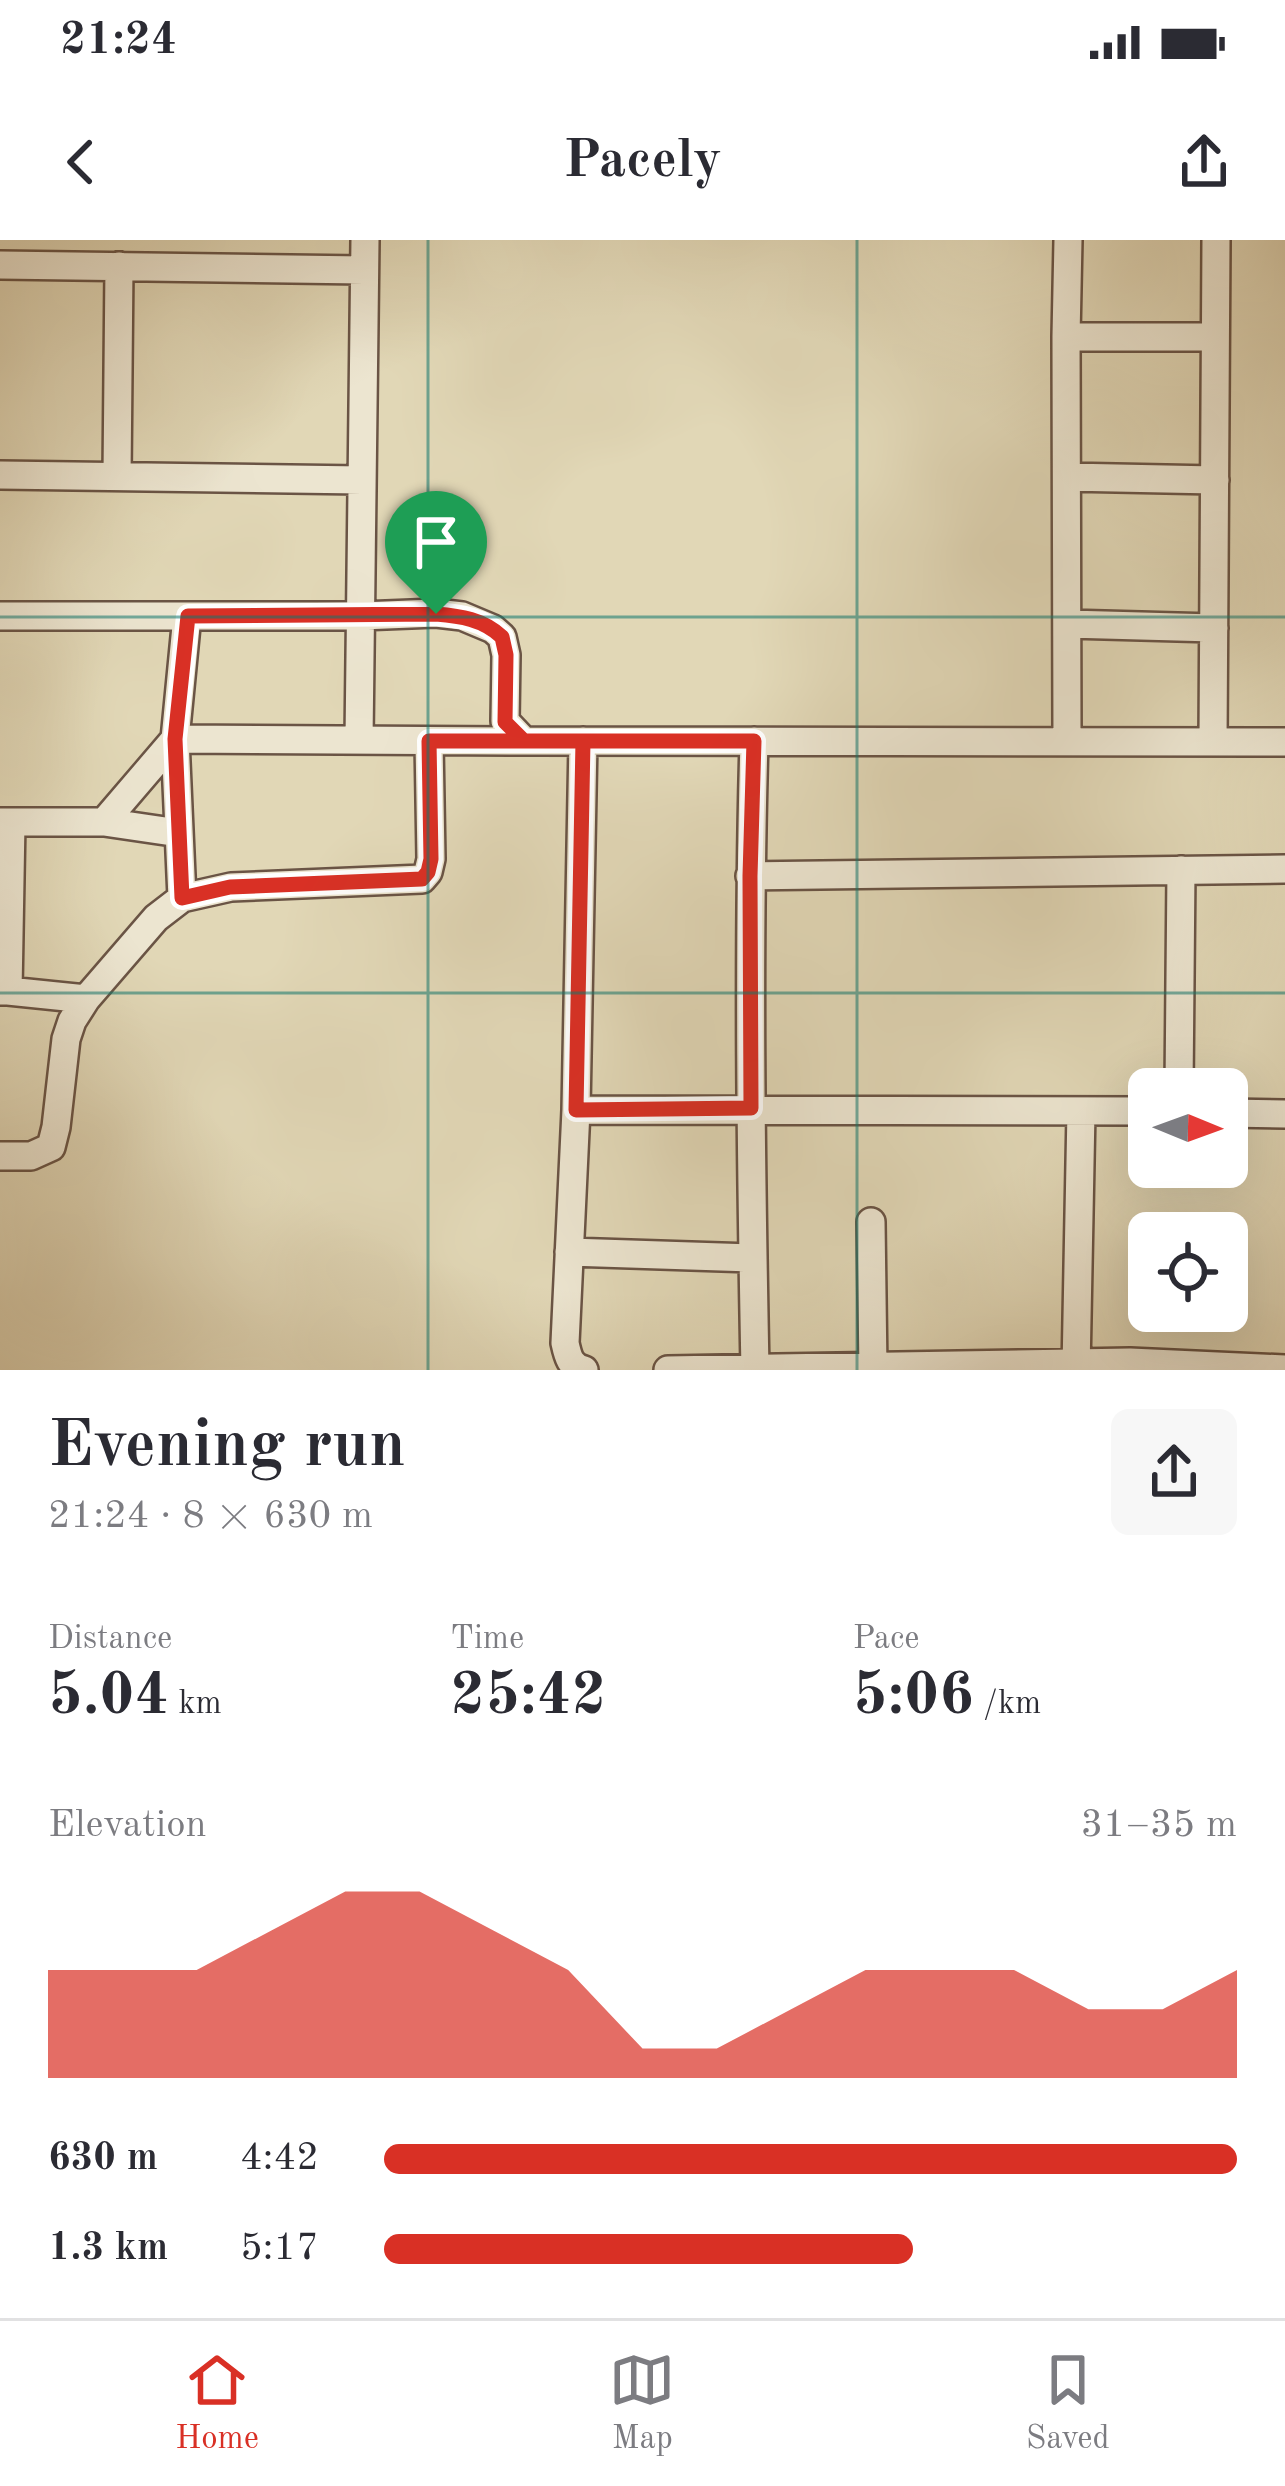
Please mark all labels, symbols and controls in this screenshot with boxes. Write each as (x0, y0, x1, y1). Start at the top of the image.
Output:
text: 21:24 (60, 19, 177, 64)
icon: back (48, 129, 114, 195)
icon: share (1171, 129, 1237, 195)
text: Pacely (563, 135, 722, 189)
pin (385, 491, 487, 614)
icon: arrive (403, 509, 469, 575)
north arrow (1128, 1068, 1248, 1188)
map controls (1128, 1068, 1248, 1332)
button: locate (1128, 1212, 1248, 1332)
button: share (1111, 1409, 1237, 1535)
text: Evening run (48, 1415, 406, 1481)
text: 21:24 · 8 × 630 m (48, 1497, 373, 1536)
text: Distance (48, 1623, 172, 1656)
text: Time (450, 1623, 524, 1656)
text: Pace (853, 1623, 920, 1656)
text: 5.04 (48, 1667, 169, 1727)
text: 25:42 (450, 1667, 606, 1727)
text: 5:06 (853, 1667, 974, 1727)
text: km (169, 1688, 222, 1721)
text: /km (974, 1688, 1041, 1721)
text: Elevation (48, 1806, 207, 1845)
text: 31–35 m (1080, 1806, 1237, 1845)
text: 630 m (48, 2139, 158, 2178)
text: 4:42 (240, 2139, 319, 2178)
text: 1.3 km (48, 2229, 168, 2268)
text: 5:17 (240, 2229, 319, 2268)
tab: Home (175, 2347, 259, 2460)
tab: Map (609, 2347, 675, 2460)
tab: Saved (1026, 2347, 1110, 2460)

